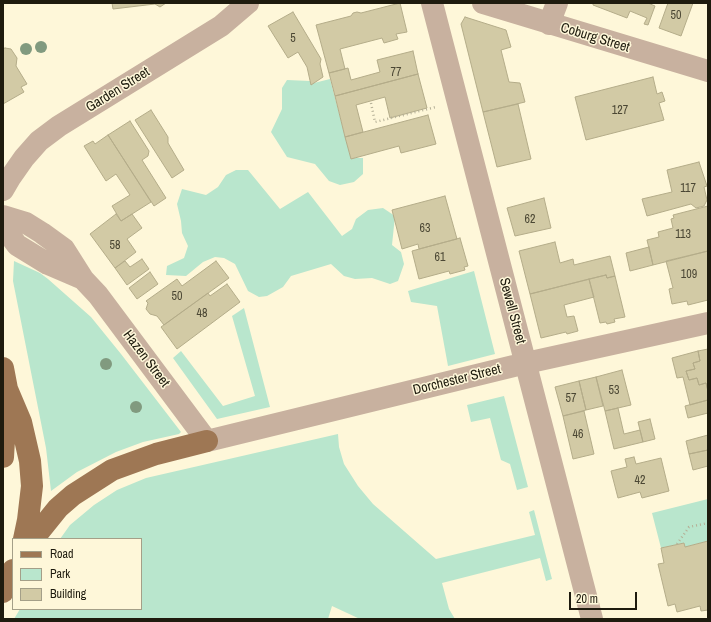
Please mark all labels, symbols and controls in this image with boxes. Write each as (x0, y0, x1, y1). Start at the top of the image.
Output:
house number: 50 (671, 9, 681, 23)
street label: Coburg Street (558, 20, 632, 56)
house number: 5 (290, 32, 296, 46)
street label: Garden Street (83, 64, 153, 116)
house number: 77 (391, 66, 401, 80)
house number: 127 (612, 104, 628, 118)
house number: 117 (680, 182, 696, 196)
house number: 62 (525, 213, 535, 227)
house number: 63 (420, 222, 430, 236)
house number: 113 (675, 228, 691, 242)
house number: 58 (110, 239, 120, 253)
house number: 61 (435, 251, 445, 265)
house number: 109 (681, 268, 697, 282)
street label: Sewell Street (495, 276, 529, 346)
house number: 50 (172, 290, 182, 304)
house number: 48 (197, 307, 207, 321)
street label: Hazen Street (119, 327, 173, 391)
street label: Dorchester Street (411, 361, 503, 399)
house number: 53 (609, 384, 619, 398)
house number: 57 (566, 392, 576, 406)
house number: 46 (573, 428, 583, 442)
house number: 42 (635, 474, 645, 488)
legend (12, 538, 142, 610)
text: Road (50, 546, 74, 562)
text: Park (50, 566, 70, 582)
scale bar (571, 584, 639, 610)
text: Building (50, 586, 86, 602)
text: 20 m (576, 591, 598, 607)

